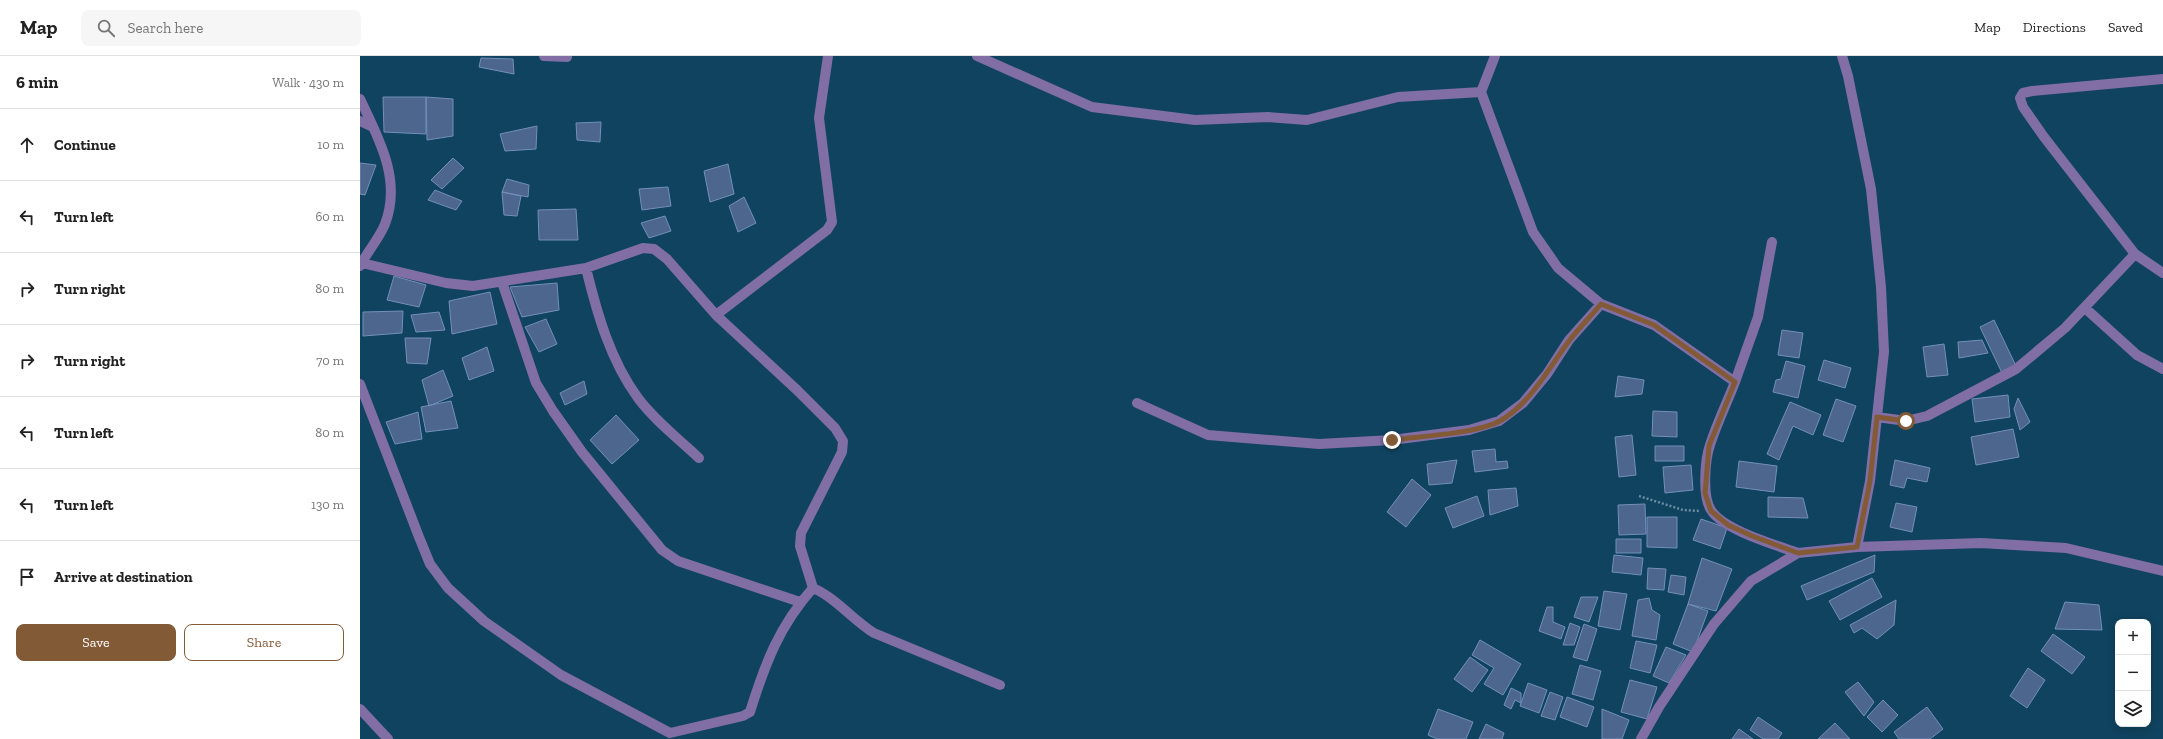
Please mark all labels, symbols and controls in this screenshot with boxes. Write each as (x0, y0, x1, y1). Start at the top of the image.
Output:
search box (81, 10, 361, 46)
text: Map (20, 16, 57, 39)
icon: search (95, 17, 117, 39)
text: Search here (127, 19, 203, 37)
text: Map (1974, 19, 2001, 36)
text: Directions (2023, 19, 2086, 36)
text: Saved (2108, 19, 2143, 36)
text: 6 min (16, 72, 58, 92)
text: Walk · 430 m (272, 75, 344, 90)
icon: ahead (16, 134, 38, 156)
text: Continue (54, 136, 116, 154)
text: 10 m (317, 137, 344, 152)
icon: left (16, 206, 38, 228)
text: Turn left (54, 208, 114, 226)
text: 60 m (315, 209, 344, 224)
icon: right (16, 278, 38, 300)
text: Turn right (54, 280, 125, 298)
text: 80 m (315, 281, 344, 296)
icon: right (16, 350, 38, 372)
text: Turn right (54, 352, 125, 370)
text: 70 m (316, 353, 344, 368)
route start (1897, 412, 1915, 430)
icon: left (16, 422, 38, 444)
text: Turn left (54, 424, 114, 442)
text: 80 m (315, 425, 344, 440)
route end (1383, 431, 1401, 449)
icon: left (16, 494, 38, 516)
text: Turn left (54, 496, 114, 514)
text: 130 m (311, 497, 344, 512)
icon: arrive (16, 566, 38, 588)
text: Arrive at destination (54, 568, 193, 586)
map controls (2115, 619, 2151, 727)
button: + (2115, 619, 2151, 655)
button: Save (16, 624, 176, 661)
button: Share (184, 624, 344, 661)
button: − (2115, 655, 2151, 691)
button: layers (2115, 691, 2151, 727)

